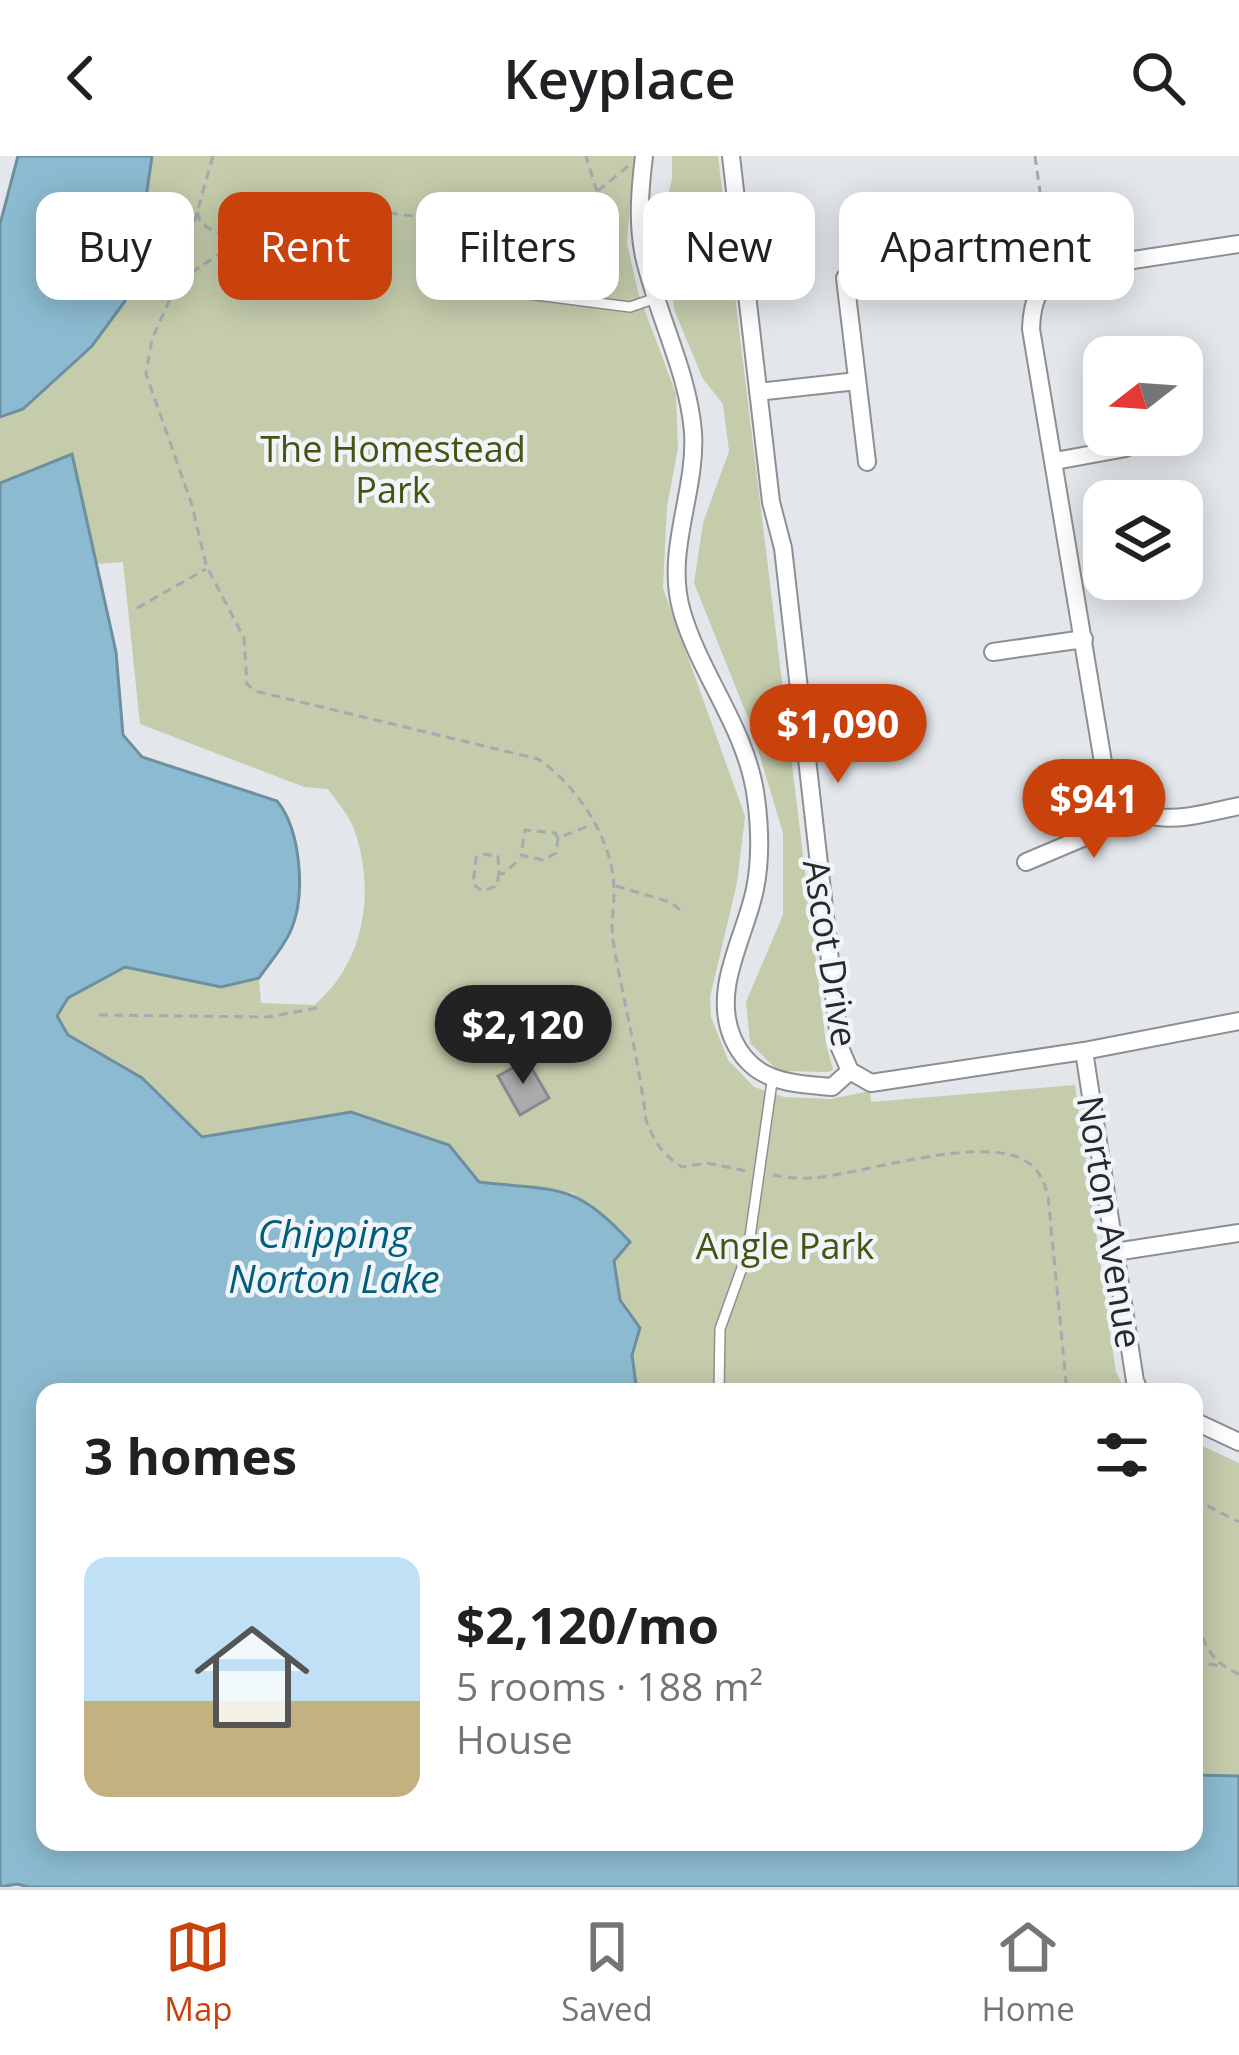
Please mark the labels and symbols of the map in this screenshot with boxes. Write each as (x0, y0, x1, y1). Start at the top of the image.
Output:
north arrow (1083, 336, 1203, 456)
park label: The Homestead Park (260, 424, 526, 514)
pin: $1,090 (740, 684, 936, 786)
pin: $941 (1023, 759, 1165, 861)
street label: Ascot Drive (792, 856, 870, 1050)
pin: $2,120 (425, 985, 621, 1087)
street label: Norton Avenue (1066, 1092, 1154, 1352)
water label: Chipping Norton Lake (228, 1206, 440, 1304)
park label: Angle Park (696, 1221, 874, 1270)

